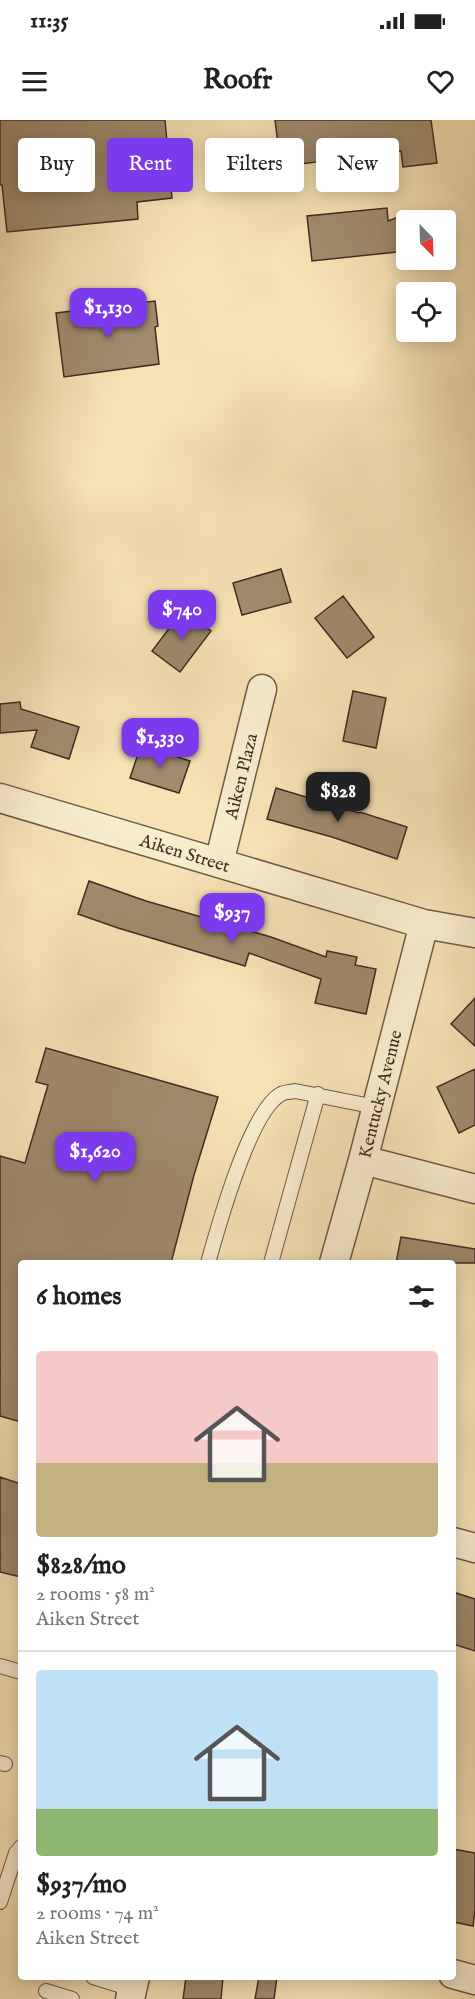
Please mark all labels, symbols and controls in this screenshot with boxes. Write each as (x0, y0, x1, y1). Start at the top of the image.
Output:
text: 11:35 (30, 7, 68, 35)
text: Roofr (203, 64, 272, 98)
icon: menu (18, 65, 51, 98)
icon: heart (424, 65, 457, 98)
chip: Buy (18, 138, 95, 192)
chip: Rent (107, 138, 193, 192)
chip: Filters (205, 138, 304, 192)
chip: New (316, 138, 399, 192)
north arrow (396, 210, 456, 270)
map controls (396, 210, 456, 342)
button: locate (396, 282, 456, 342)
pin: $1,130 (59, 288, 157, 339)
text: $1,130 (84, 295, 132, 320)
pin: $740 (146, 590, 218, 641)
text: $740 (162, 597, 202, 622)
pin: $1,330 (111, 718, 209, 769)
text: $1,330 (136, 725, 184, 750)
street label: Aiken Plaza (220, 731, 264, 823)
pin: $828 (302, 772, 374, 823)
text: $828 (320, 779, 356, 804)
street label: Aiken Street (136, 830, 232, 879)
pin: $937 (196, 893, 268, 944)
text: $937 (214, 900, 250, 925)
street label: Kentucky Avenue (354, 1028, 409, 1161)
pin: $1,620 (46, 1132, 144, 1183)
text: $1,620 (69, 1139, 121, 1164)
text: 6 homes (36, 1280, 121, 1313)
icon: filters (405, 1280, 438, 1313)
icon: home (183, 1390, 291, 1498)
text: $828/mo (36, 1549, 126, 1582)
text: 2 rooms · 58 m² (36, 1582, 155, 1607)
text: Aiken Street (36, 1607, 139, 1632)
icon: home (183, 1709, 291, 1817)
text: $937/mo (36, 1868, 126, 1901)
text: 2 rooms · 74 m² (36, 1901, 159, 1926)
text: Aiken Street (36, 1926, 139, 1951)

